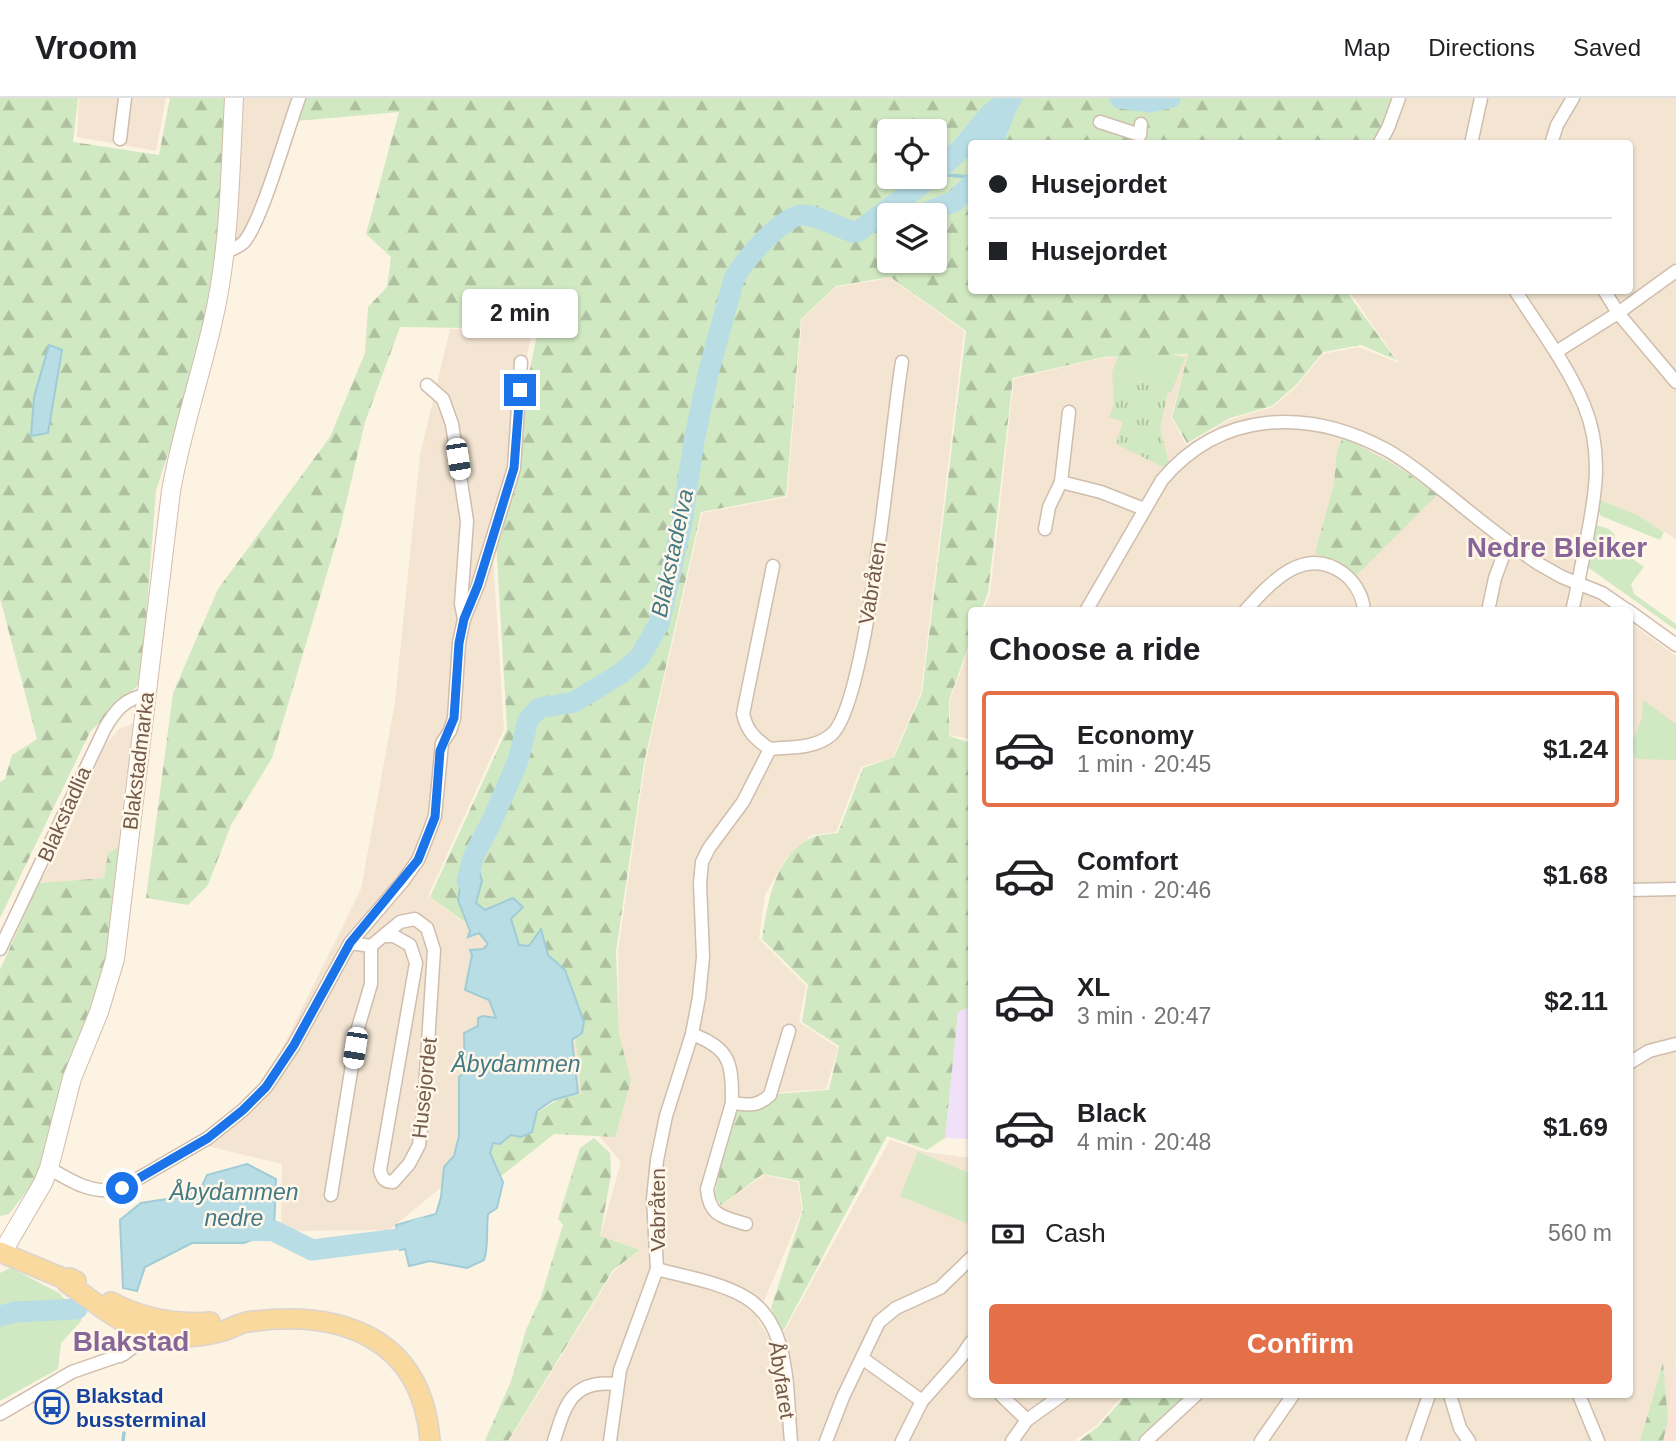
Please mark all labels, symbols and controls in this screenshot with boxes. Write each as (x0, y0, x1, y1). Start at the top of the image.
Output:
text: Vroom (35, 29, 138, 66)
text: Map (1344, 34, 1390, 61)
text: Directions (1428, 34, 1535, 61)
text: Saved (1573, 34, 1641, 61)
map controls (877, 119, 947, 273)
button: locate (877, 119, 947, 189)
text: Husejordet (1031, 169, 1167, 199)
button: layers (877, 203, 947, 273)
text: Husejordet (1031, 236, 1167, 266)
callout: 2 min (462, 288, 578, 338)
text: 2 min (490, 300, 550, 326)
route end (504, 374, 536, 406)
car (445, 437, 472, 481)
water label: Blakstadelva (646, 487, 698, 619)
district label: Nedre Bleiker (1467, 532, 1647, 563)
street label: Vabråten (854, 540, 890, 626)
text: Choose a ride (989, 631, 1201, 667)
street label: Blakstadmarka (118, 690, 158, 831)
icon: car (993, 718, 1056, 781)
text: Economy (1077, 720, 1194, 750)
text: $1.24 (1543, 734, 1608, 764)
text: 1 min · 20:45 (1077, 751, 1211, 777)
street label: Blakstadlia (33, 763, 95, 865)
icon: car (993, 844, 1056, 907)
text: Comfort (1077, 846, 1178, 876)
text: $1.68 (1543, 860, 1608, 890)
text: 2 min · 20:46 (1077, 877, 1211, 903)
icon: car (993, 970, 1056, 1033)
text: XL (1077, 972, 1110, 1002)
text: $2.11 (1544, 986, 1608, 1016)
text: 3 min · 20:47 (1077, 1003, 1211, 1029)
car (342, 1026, 369, 1070)
street label: Husejordet (407, 1036, 441, 1140)
water label: Åbydammen (449, 1050, 581, 1077)
icon: car (993, 1096, 1056, 1159)
text: Black (1077, 1098, 1146, 1128)
text: $1.69 (1543, 1112, 1608, 1142)
text: 4 min · 20:48 (1077, 1129, 1211, 1155)
street label: Vabråten (646, 1168, 669, 1252)
route start (106, 1172, 138, 1204)
water label: Åbydammen nedre (167, 1178, 299, 1231)
icon: cash (989, 1215, 1027, 1253)
text: Cash (1045, 1218, 1106, 1248)
text: 560 m (1548, 1220, 1612, 1246)
button: Confirm (989, 1304, 1612, 1384)
district label: Blakstad (73, 1326, 189, 1357)
street label: Åbyfaret (765, 1340, 800, 1421)
place label: Blakstad bussterminal (76, 1384, 207, 1431)
bus stop icon: Blakstad bussterminal (33, 1388, 71, 1426)

